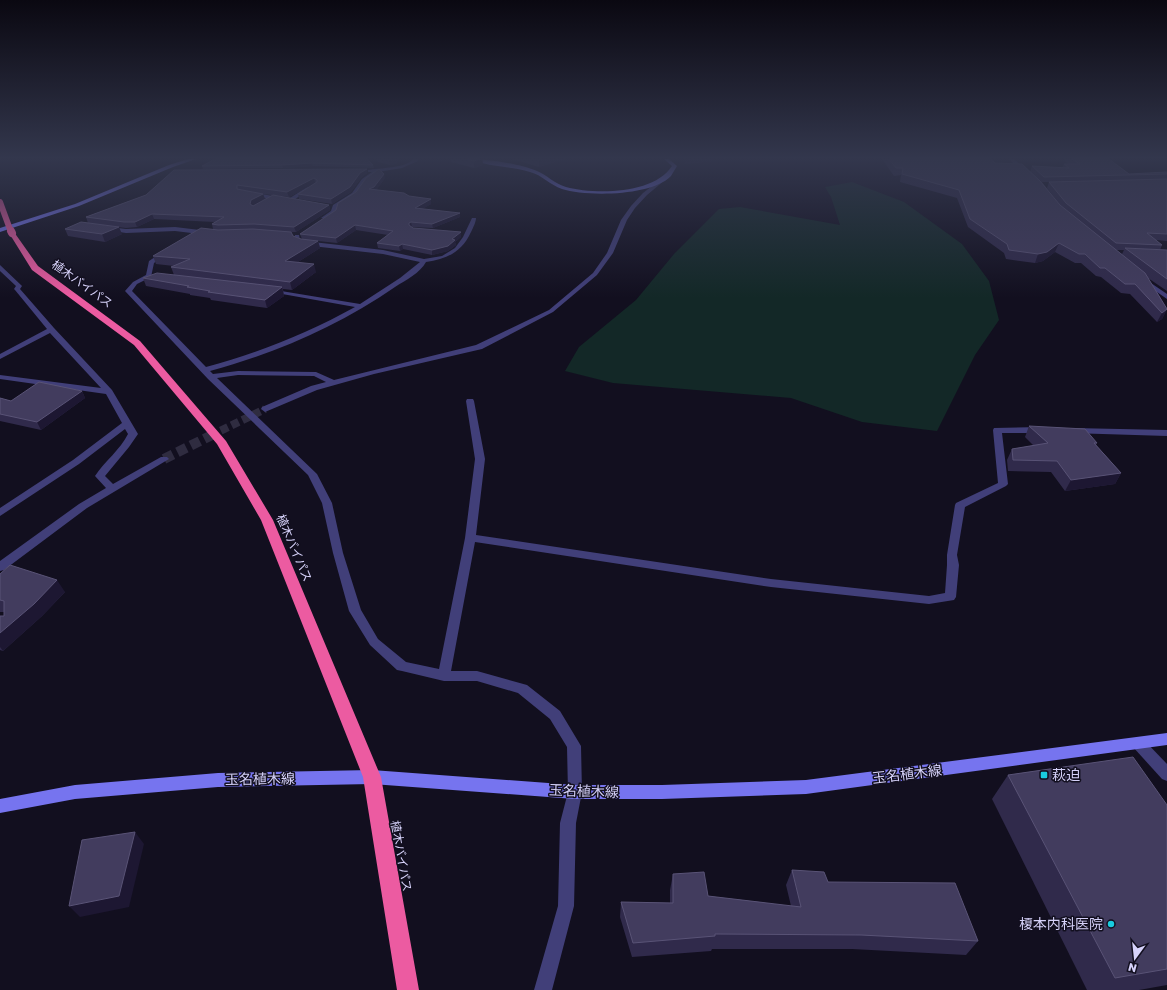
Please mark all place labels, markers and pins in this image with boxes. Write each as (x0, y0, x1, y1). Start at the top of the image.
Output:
place label: 萩迫 (1052, 766, 1080, 783)
marker: 萩迫 (1039, 770, 1049, 780)
place label: 榎本内科医院 (1019, 915, 1103, 932)
marker: 榎本内科医院 (1106, 919, 1116, 929)

